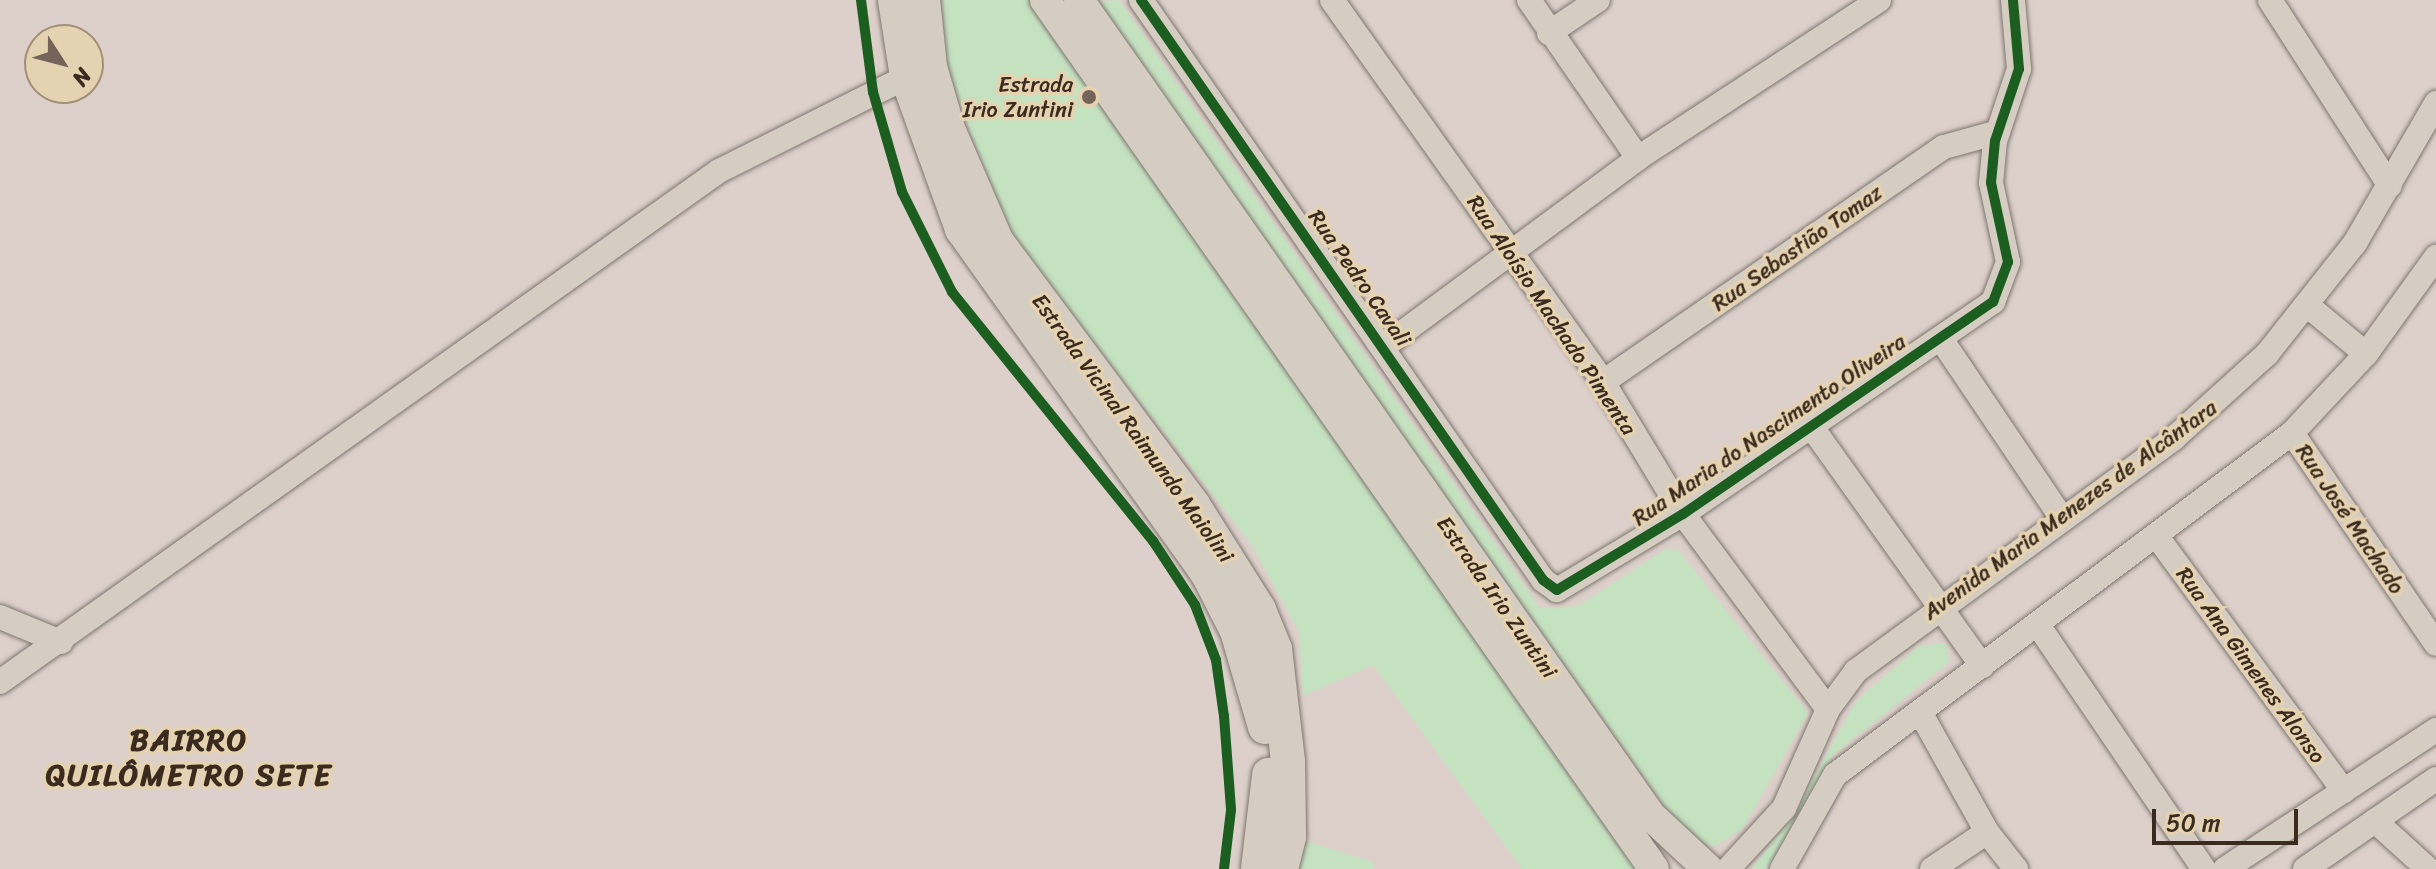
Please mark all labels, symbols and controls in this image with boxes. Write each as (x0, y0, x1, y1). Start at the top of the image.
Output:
north arrow (24, 24, 104, 104)
text: N (62, 60, 102, 95)
place label: Estrada Irio Zuntini (963, 71, 1073, 122)
marker: Estrada Irio Zuntini (1080, 88, 1098, 106)
street label: Rua Sebastião Tomaz (1706, 179, 1888, 317)
street label: Rua Aloísio Machado Pimenta (1462, 190, 1642, 440)
street label: Rua Pedro Cavali (1303, 204, 1417, 352)
street label: Estrada Vicinal Raimundo Maiolini (1026, 288, 1240, 568)
street label: Rua Maria do Nascimento Oliveira (1627, 328, 1911, 532)
street label: Avenida Maria Menezes de Alcântara (1919, 395, 2221, 625)
street label: Rua José Machado (2290, 439, 2410, 599)
street label: Estrada Irio Zuntini (1432, 511, 1562, 683)
street label: Rua Ana Gimenes Alonso (2172, 563, 2330, 767)
district label: BAIRRO QUILÔMETRO SETE (48, 722, 330, 792)
scale bar (2156, 793, 2302, 843)
text: 50 m (2166, 802, 2221, 844)

